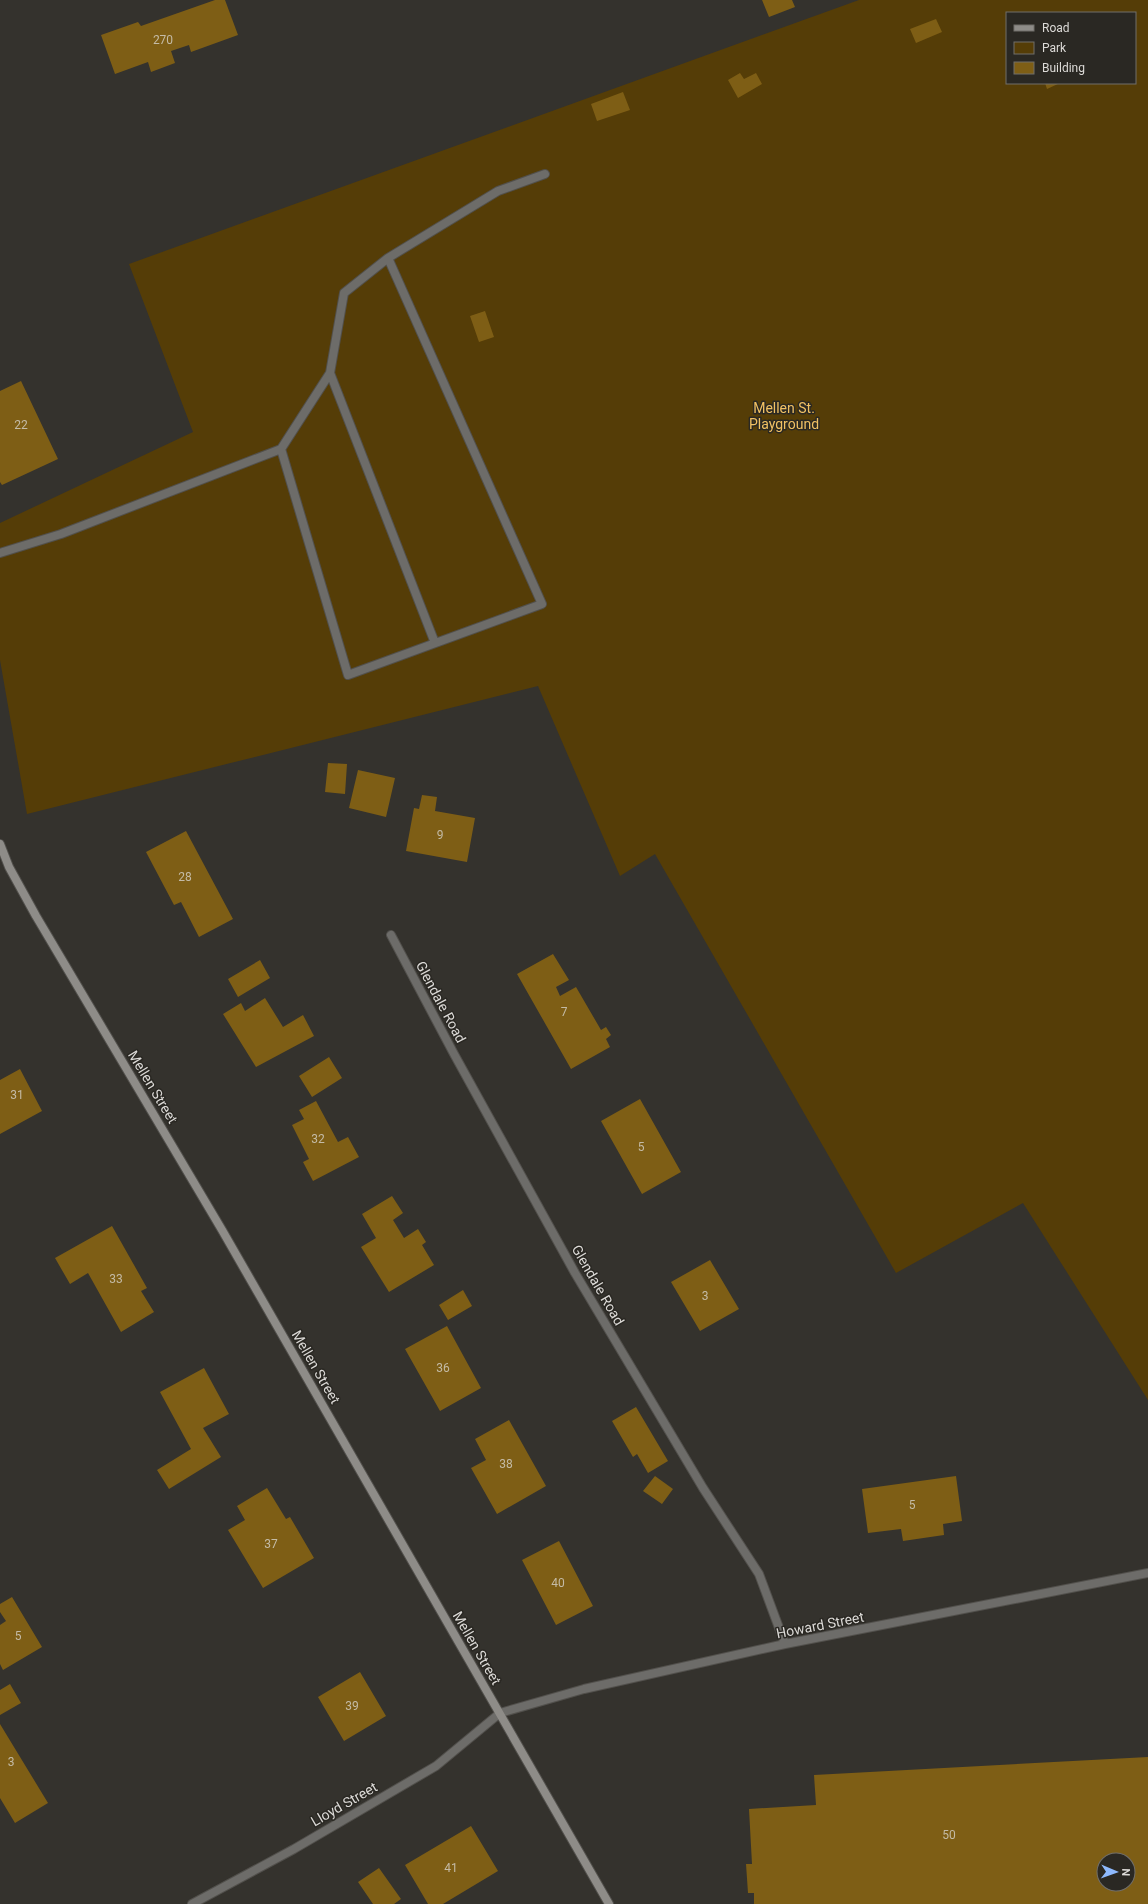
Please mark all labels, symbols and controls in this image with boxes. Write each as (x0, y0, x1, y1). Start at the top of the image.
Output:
legend (1006, 12, 1136, 84)
text: Road (1042, 21, 1070, 35)
house number: 270 (153, 33, 173, 47)
text: Park (1042, 41, 1067, 55)
text: Building (1042, 61, 1085, 75)
park label: Mellen St. Playground (749, 400, 819, 432)
house number: 22 (14, 418, 28, 432)
house number: 9 (437, 828, 443, 842)
house number: 28 (178, 870, 192, 884)
street label: Glendale Road (413, 958, 469, 1046)
house number: 7 (561, 1005, 568, 1019)
street label: Mellen Street (125, 1048, 181, 1127)
house number: 31 (10, 1088, 24, 1102)
house number: 32 (311, 1132, 325, 1146)
house number: 5 (638, 1140, 645, 1154)
street label: Glendale Road (569, 1242, 627, 1328)
house number: 33 (109, 1272, 123, 1286)
house number: 3 (702, 1289, 708, 1303)
street label: Mellen Street (289, 1327, 344, 1407)
house number: 36 (436, 1361, 450, 1375)
house number: 38 (499, 1457, 513, 1471)
house number: 5 (909, 1498, 916, 1512)
house number: 37 (264, 1537, 278, 1551)
house number: 40 (551, 1576, 565, 1590)
street label: Mellen Street (450, 1608, 505, 1688)
street label: Howard Street (775, 1609, 866, 1641)
house number: 5 (15, 1629, 22, 1643)
house number: 39 (345, 1699, 359, 1713)
house number: 3 (8, 1755, 14, 1769)
street label: Lloyd Street (308, 1778, 380, 1829)
house number: 50 (942, 1828, 956, 1842)
north arrow (1096, 1852, 1136, 1892)
house number: 41 (444, 1861, 458, 1875)
text: N (1119, 1868, 1132, 1877)

